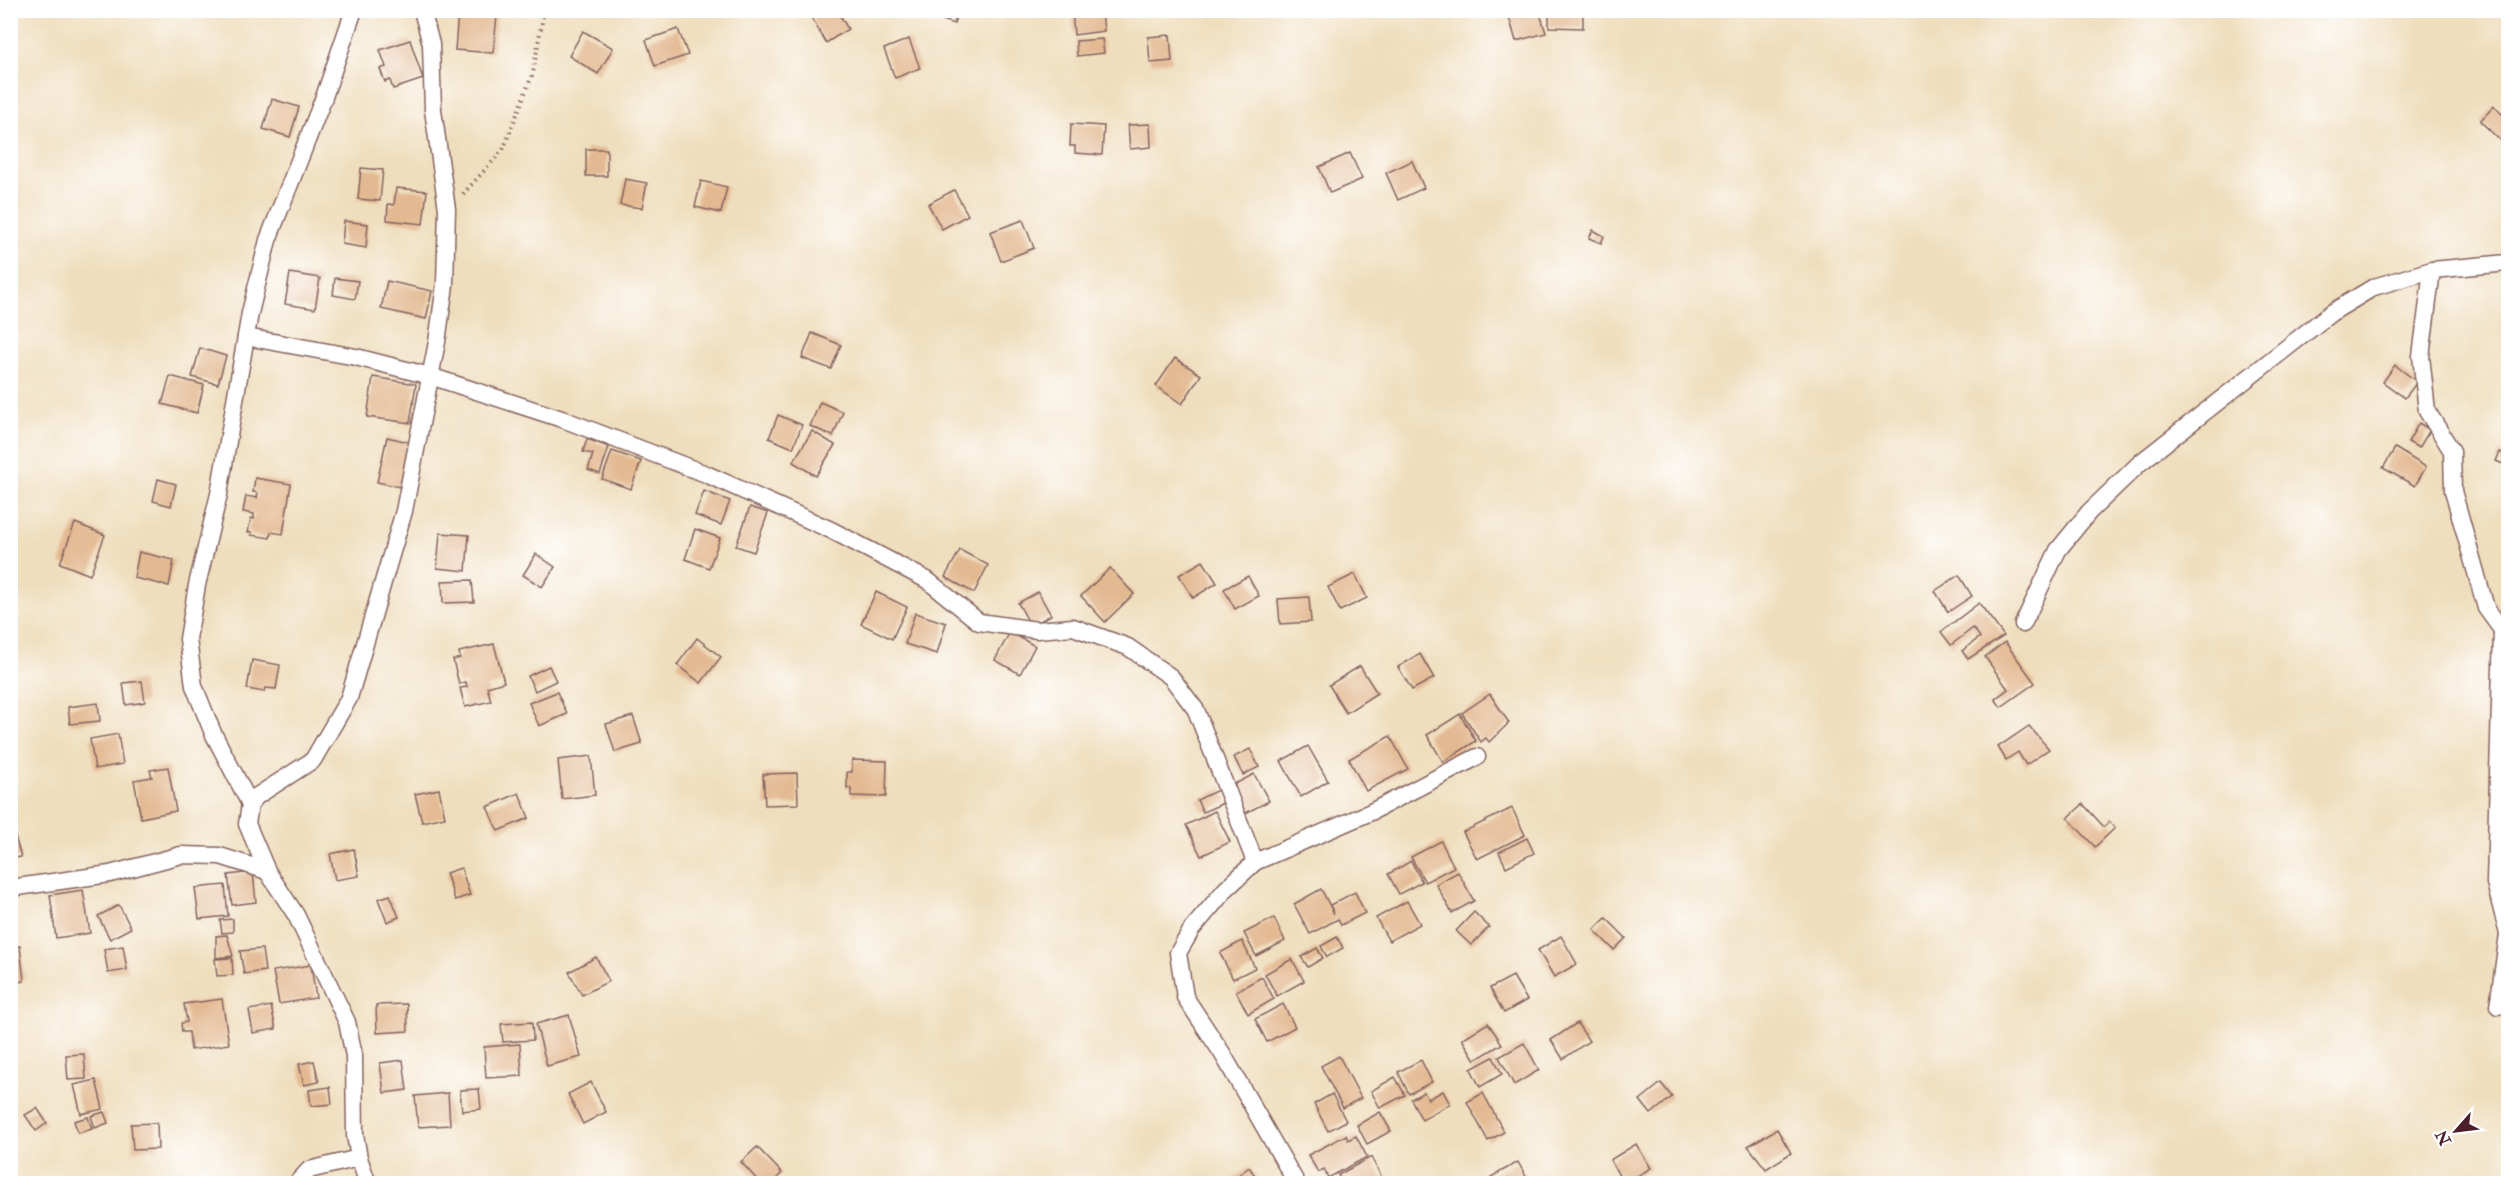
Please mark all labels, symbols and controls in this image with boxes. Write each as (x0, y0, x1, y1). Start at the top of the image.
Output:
north arrow (2426, 1101, 2486, 1161)
text: N (2431, 1126, 2456, 1149)

